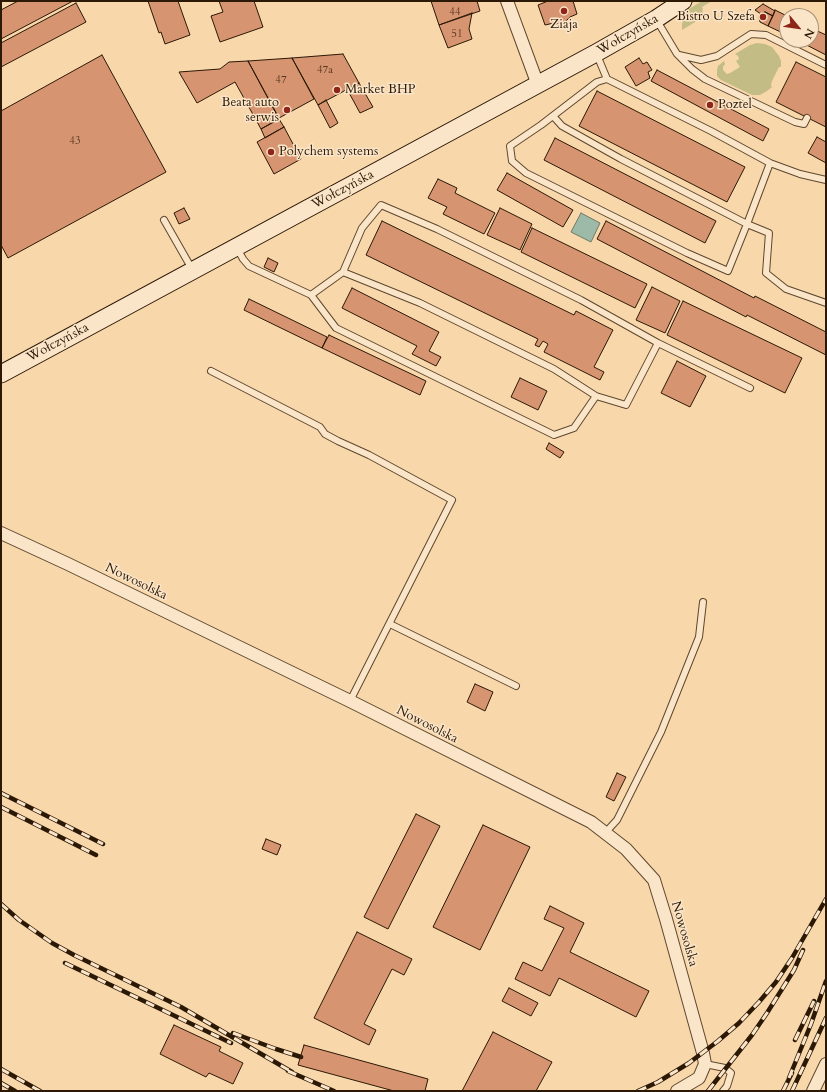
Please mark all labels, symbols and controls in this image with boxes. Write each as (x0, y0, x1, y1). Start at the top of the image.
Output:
house number: 44 (449, 5, 461, 19)
marker: Ziaja (559, 6, 569, 16)
north arrow (779, 8, 819, 48)
place label: Bistro U Szefa (677, 9, 755, 25)
street label: Wołczyńska (595, 11, 661, 59)
marker: Bistro U Szefa (758, 12, 768, 22)
place label: Ziaja (550, 17, 578, 33)
text: N (800, 26, 818, 41)
house number: 51 (451, 27, 463, 41)
house number: 47a (317, 63, 333, 77)
house number: 47 (275, 73, 287, 87)
place label: Market BHP (345, 82, 415, 98)
marker: Market BHP (332, 85, 342, 95)
place label: Beata auto serwis (222, 95, 279, 126)
place label: Poztel (718, 97, 752, 113)
marker: Poztel (705, 100, 715, 110)
marker: Beata auto serwis (282, 105, 292, 115)
house number: 43 (69, 134, 81, 148)
place label: Polychem systems (279, 144, 378, 160)
marker: Polychem systems (266, 147, 276, 157)
street label: Wołczyńska (309, 167, 377, 213)
street label: Wołczyńska (24, 320, 92, 366)
street label: Nowosolska (102, 560, 170, 604)
street label: Nowosolska (394, 703, 460, 747)
street label: Nowosolska (667, 900, 701, 968)

